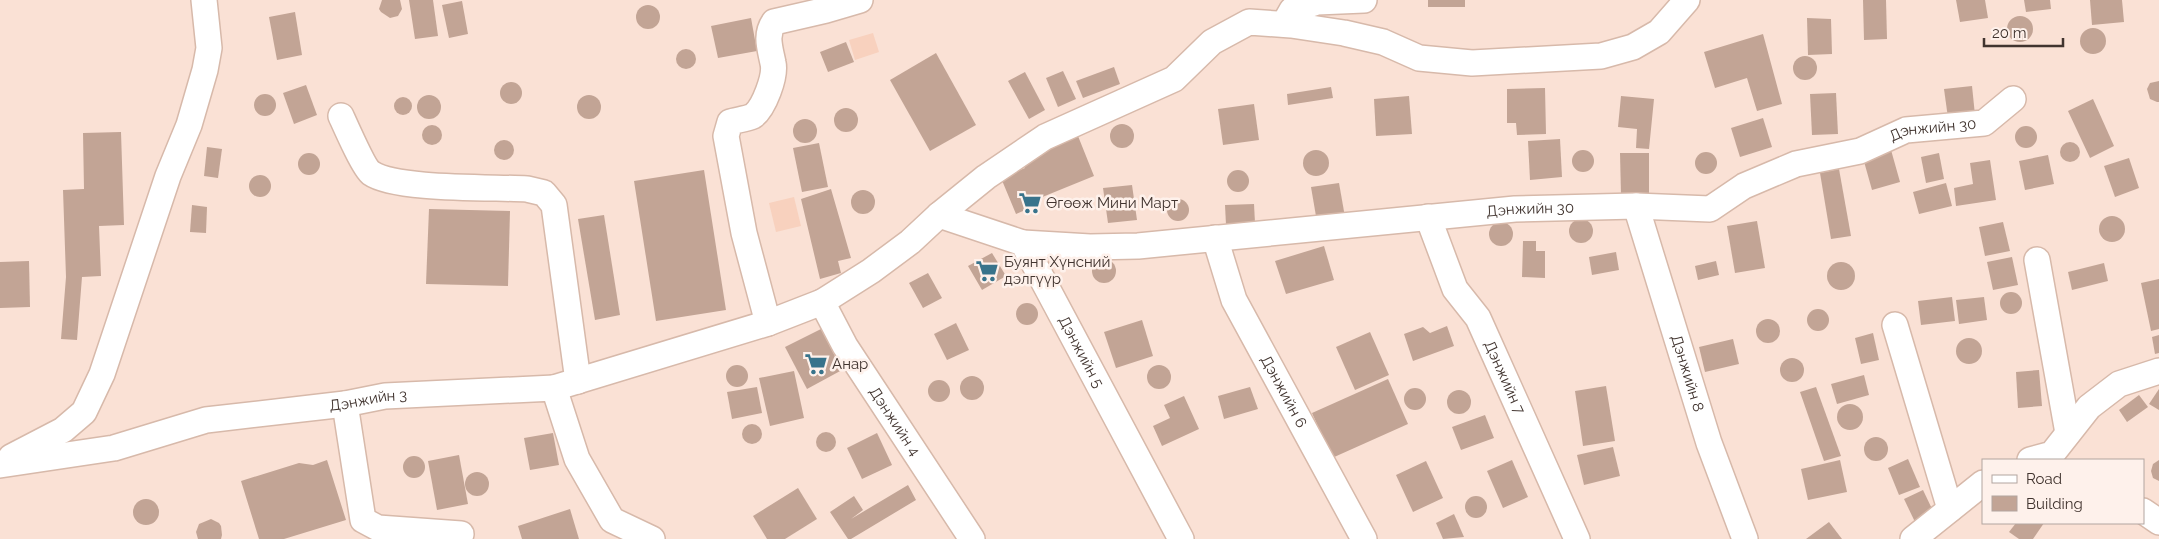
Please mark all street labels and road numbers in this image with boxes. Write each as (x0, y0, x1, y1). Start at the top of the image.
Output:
street label: Дэнжийн 30 (1886, 115, 1977, 145)
street label: Дэнжийн 30 (1485, 199, 1574, 221)
street label: Дэнжийн 5 (1055, 313, 1108, 391)
street label: Дэнжийн 8 (1667, 333, 1708, 414)
street label: Дэнжийн 7 (1480, 338, 1529, 417)
street label: Дэнжийн 6 (1257, 352, 1311, 431)
street label: Дэнжийн 4 (865, 384, 924, 459)
street label: Дэнжийн 3 (328, 386, 408, 415)

